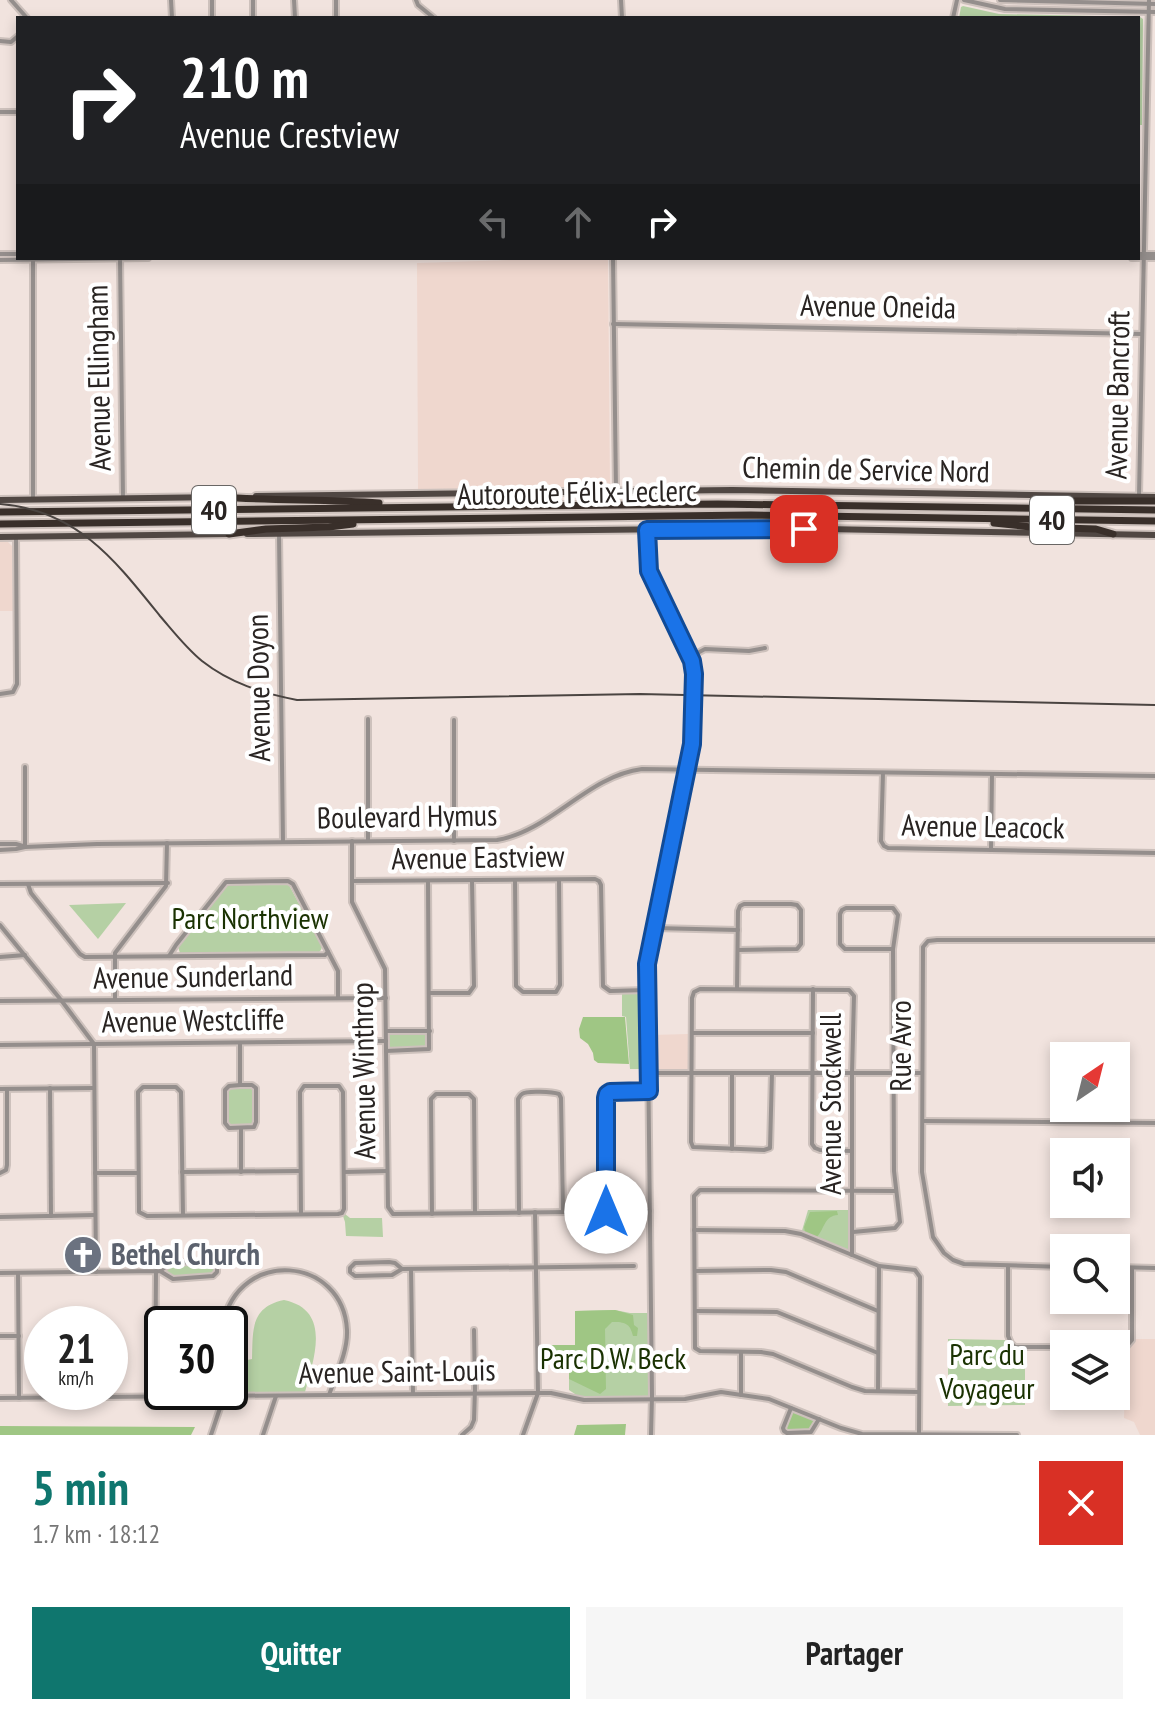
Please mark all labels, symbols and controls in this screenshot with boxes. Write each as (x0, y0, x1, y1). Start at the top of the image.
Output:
text: 210 m (180, 41, 309, 113)
icon: right (48, 48, 152, 152)
text: Avenue Crestview (180, 111, 399, 158)
icon: left (472, 200, 516, 244)
icon: ahead (556, 200, 600, 244)
icon: right (640, 200, 684, 244)
street label: Avenue Ellingham (76, 284, 119, 472)
street label: Avenue Oneida (800, 285, 956, 326)
street label: Avenue Bancroft (1096, 310, 1137, 480)
street label: Chemin de Service Nord (742, 447, 990, 490)
street label: Autoroute Félix-Leclerc (457, 470, 697, 513)
road number: 40 (192, 486, 236, 534)
pin (770, 495, 838, 563)
road number: 40 (1030, 496, 1074, 544)
icon: arrive (782, 507, 826, 551)
street label: Avenue Doyon (237, 614, 278, 762)
street label: Boulevard Hymus (317, 794, 497, 837)
street label: Avenue Leacock (901, 805, 1065, 846)
street label: Avenue Eastview (391, 835, 565, 878)
park label: Parc Northview (172, 898, 329, 937)
street label: Avenue Sunderland (93, 954, 293, 997)
street label: Avenue Winthrop (341, 982, 384, 1160)
street label: Avenue Westcliffe (101, 998, 285, 1041)
street label: Rue Avro (880, 1000, 919, 1092)
street label: Avenue Stockwell (810, 1013, 849, 1195)
north arrow (1050, 1042, 1130, 1122)
map controls (1050, 1042, 1130, 1410)
button: sound (1050, 1138, 1130, 1218)
position arrow (564, 1170, 648, 1254)
church icon: Bethel Church (62, 1234, 104, 1276)
place label: Bethel Church (111, 1234, 260, 1273)
button: search (1050, 1234, 1130, 1314)
speed limit sign: 30 (144, 1306, 248, 1410)
text: 21 (57, 1322, 95, 1374)
button: layers (1050, 1330, 1130, 1410)
park label: Parc du Voyageur (939, 1334, 1035, 1407)
park label: Parc D.W. Beck (540, 1338, 686, 1377)
street label: Avenue Saint-Louis (298, 1349, 496, 1392)
text: km/h (58, 1365, 94, 1391)
text: 5 min (32, 1456, 129, 1518)
button: close (1039, 1461, 1123, 1545)
text: 1.7 km · 18:12 (32, 1517, 160, 1550)
button: Quitter (32, 1607, 570, 1699)
button: Partager (586, 1607, 1123, 1699)

